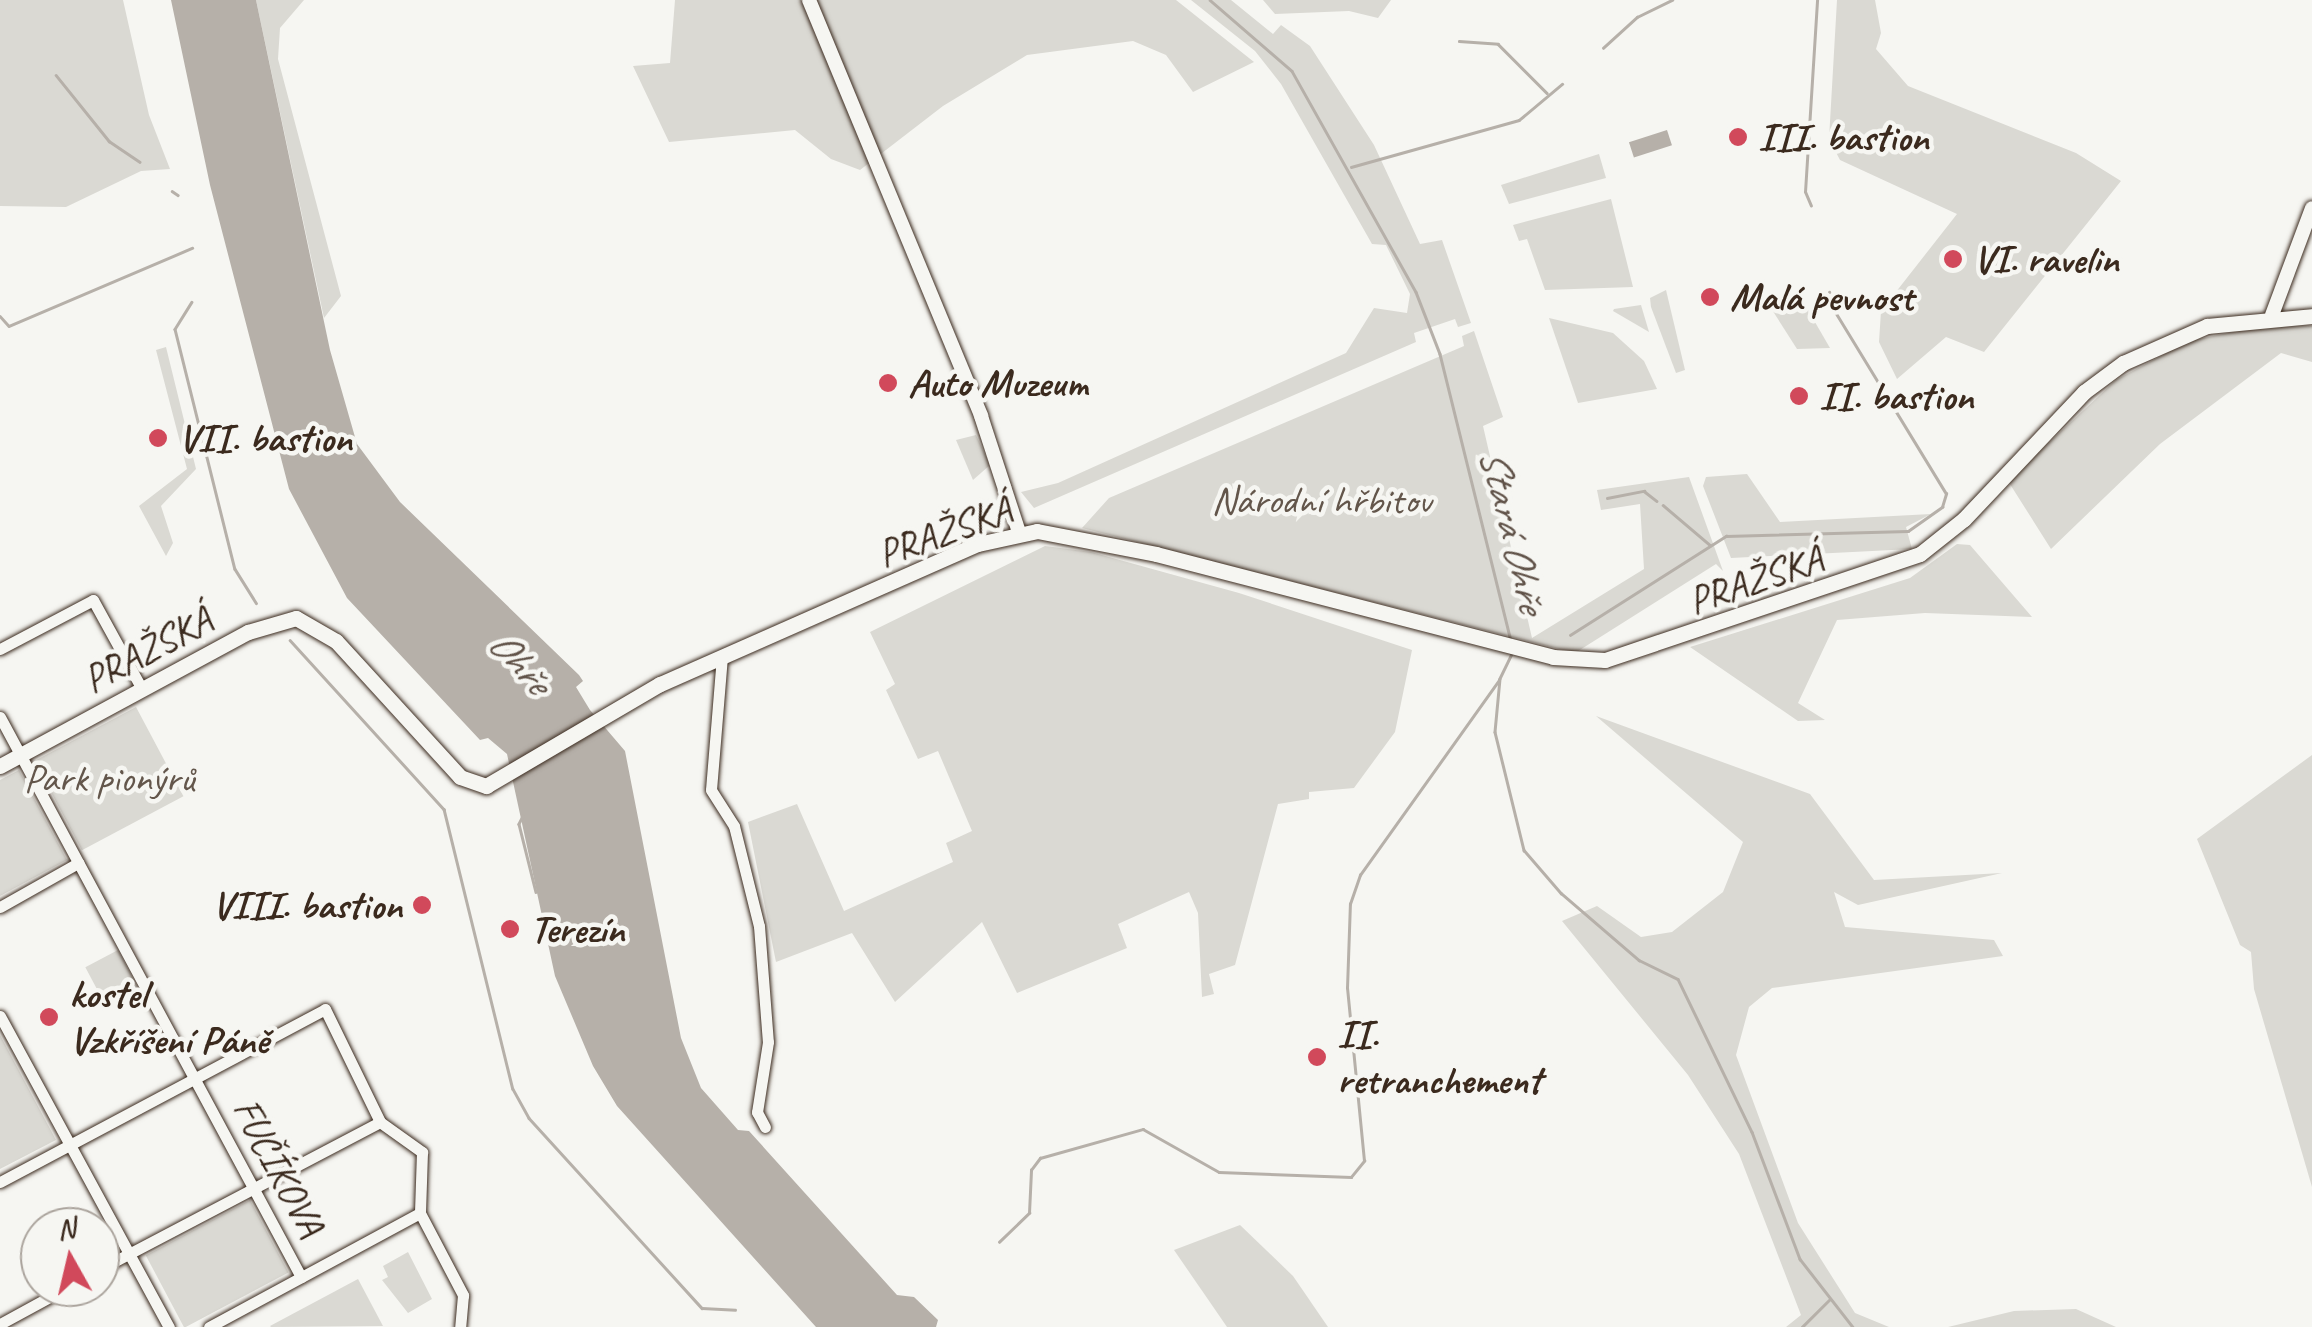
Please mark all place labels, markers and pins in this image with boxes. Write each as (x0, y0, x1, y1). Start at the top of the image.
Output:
place label: III. bastion (1758, 113, 1929, 161)
marker: III. bastion (1727, 126, 1749, 148)
place label: VI. ravelin (1973, 235, 2119, 283)
marker: VI. ravelin (1942, 248, 1964, 270)
place label: Malá pevnost (1730, 273, 1913, 321)
marker: Malá pevnost (1699, 286, 1721, 308)
place label: Auto Muzeum (908, 359, 1090, 407)
marker: Auto Muzeum (877, 372, 899, 394)
place label: II. bastion (1819, 372, 1973, 420)
marker: II. bastion (1788, 385, 1810, 407)
place label: VII. bastion (178, 414, 352, 462)
marker: VII. bastion (147, 427, 169, 449)
place label: VIII. bastion (212, 881, 402, 929)
marker: VIII. bastion (411, 894, 433, 916)
place label: Terezín (530, 905, 624, 953)
marker: Terezín (499, 918, 521, 940)
place label: kostel Vzkříšení Páně (69, 970, 268, 1064)
marker: kostel Vzkříšení Páně (38, 1006, 60, 1028)
place label: II. retranchement (1337, 1010, 1541, 1104)
marker: II. retranchement (1306, 1046, 1328, 1068)

